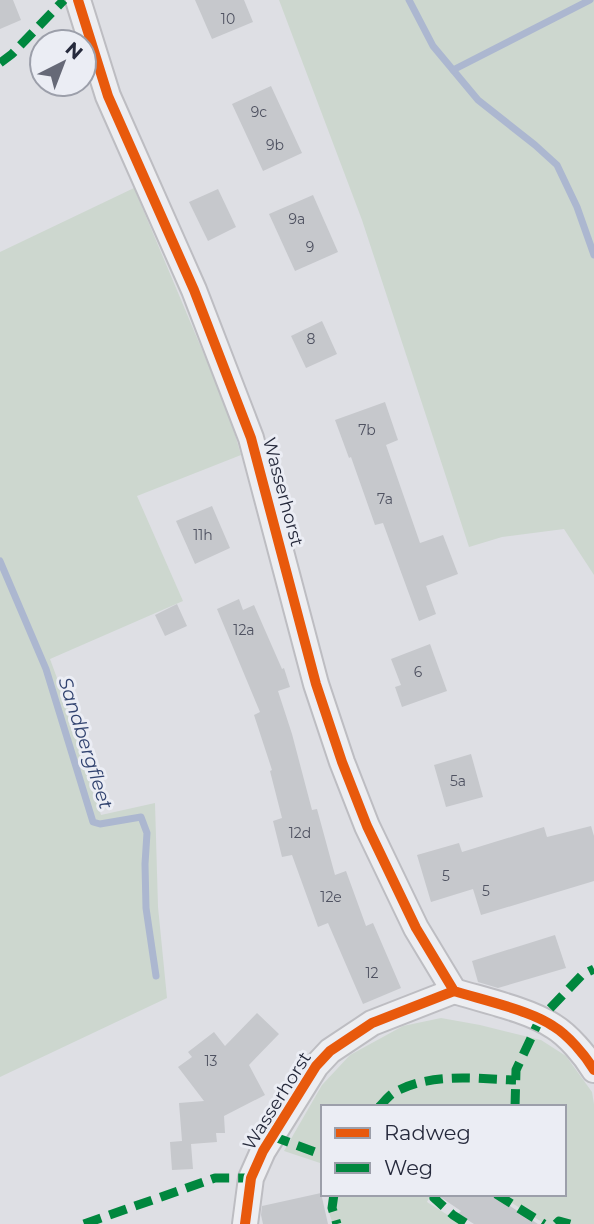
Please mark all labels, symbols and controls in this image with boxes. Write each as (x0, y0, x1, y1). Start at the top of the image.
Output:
house number: 10 (221, 10, 235, 28)
north arrow (28, 28, 98, 98)
text: N (61, 37, 87, 64)
house number: 9c (251, 103, 267, 121)
house number: 9b (266, 136, 284, 154)
house number: 9a (289, 210, 305, 228)
house number: 9 (306, 238, 314, 256)
house number: 8 (307, 330, 316, 348)
house number: 7b (358, 421, 376, 439)
street label: Wasserhorst (258, 435, 308, 549)
house number: 7a (377, 490, 393, 508)
house number: 11h (193, 526, 213, 544)
house number: 12a (233, 621, 255, 639)
house number: 6 (414, 663, 423, 681)
water label: Sandbergfleet (53, 674, 118, 812)
house number: 5a (450, 772, 466, 790)
house number: 12d (289, 824, 311, 842)
house number: 5 (442, 867, 450, 885)
house number: 5 (482, 882, 490, 900)
house number: 12e (320, 888, 342, 906)
house number: 12 (365, 964, 379, 982)
street label: Wasserhorst (238, 1048, 316, 1154)
house number: 13 (205, 1052, 218, 1070)
legend (321, 1105, 566, 1196)
text: Radweg (384, 1120, 471, 1145)
text: Weg (384, 1155, 433, 1180)

